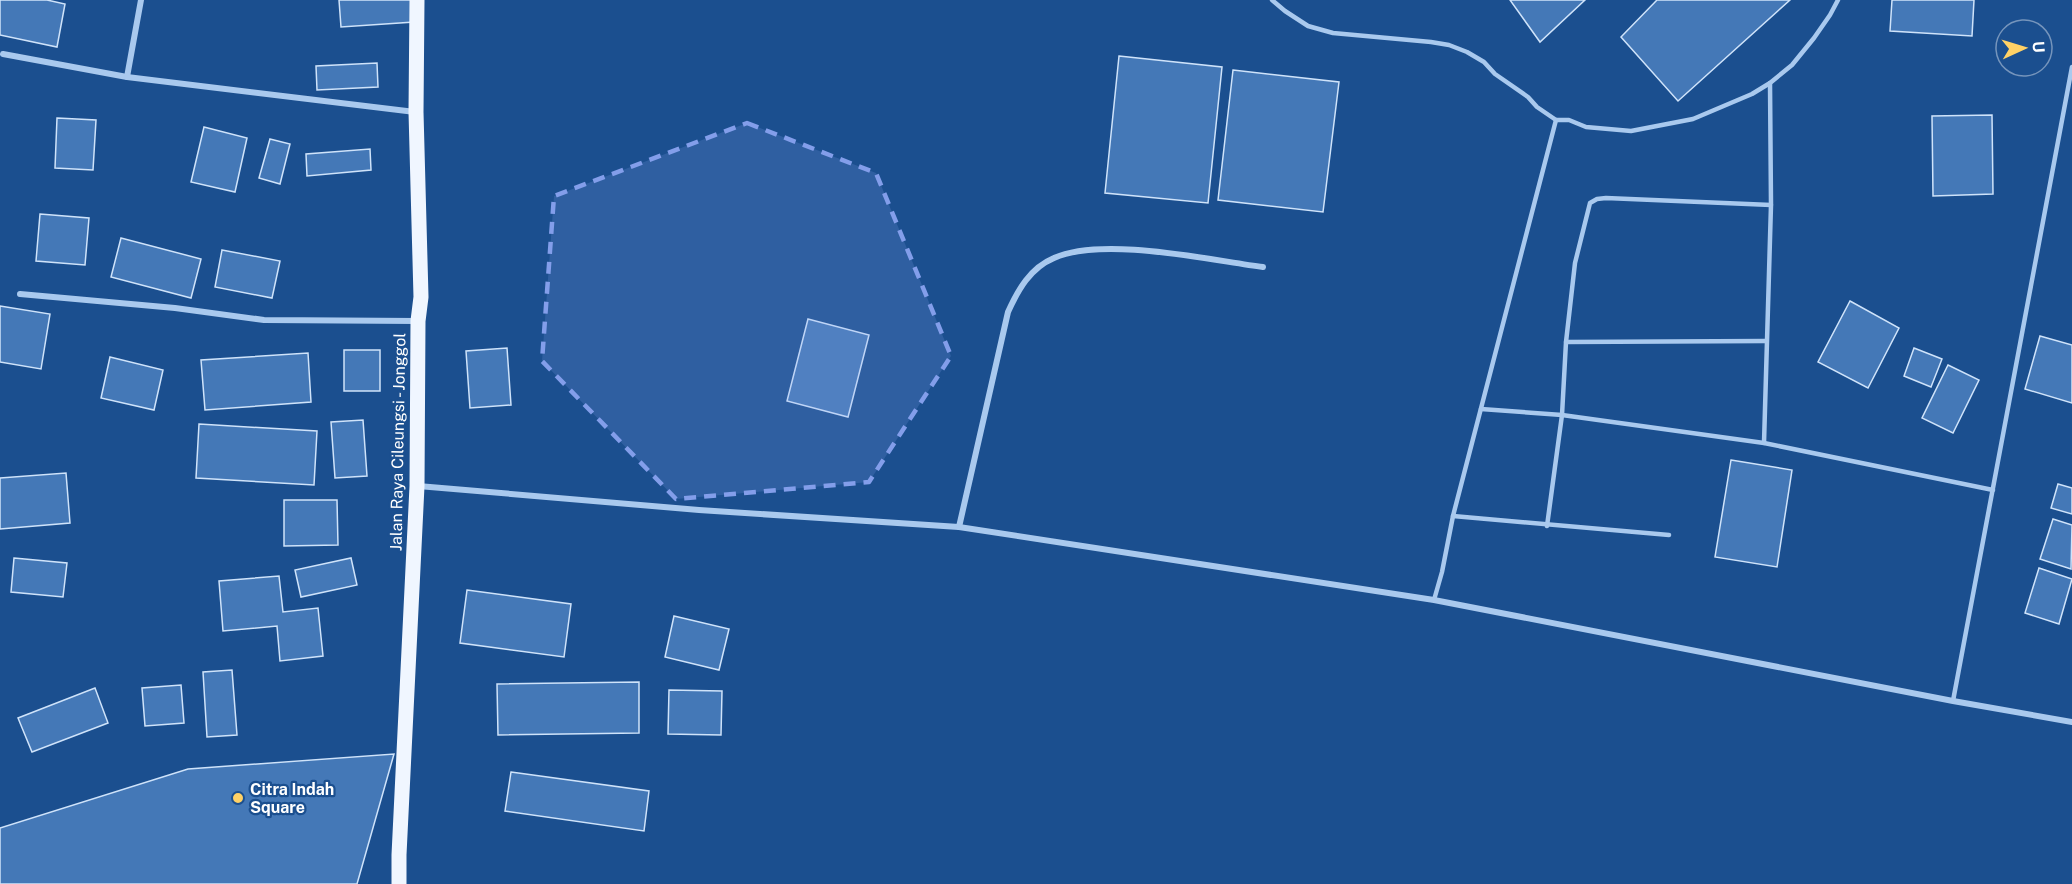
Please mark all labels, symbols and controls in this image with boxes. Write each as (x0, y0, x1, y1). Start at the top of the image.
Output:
north arrow (1994, 18, 2054, 78)
text: U (2029, 41, 2048, 53)
street label: Jalan Raya Cileungsi - Jonggol (387, 333, 409, 551)
place label: Citra Indah Square (250, 780, 334, 817)
marker: Citra Indah Square (231, 791, 245, 805)

